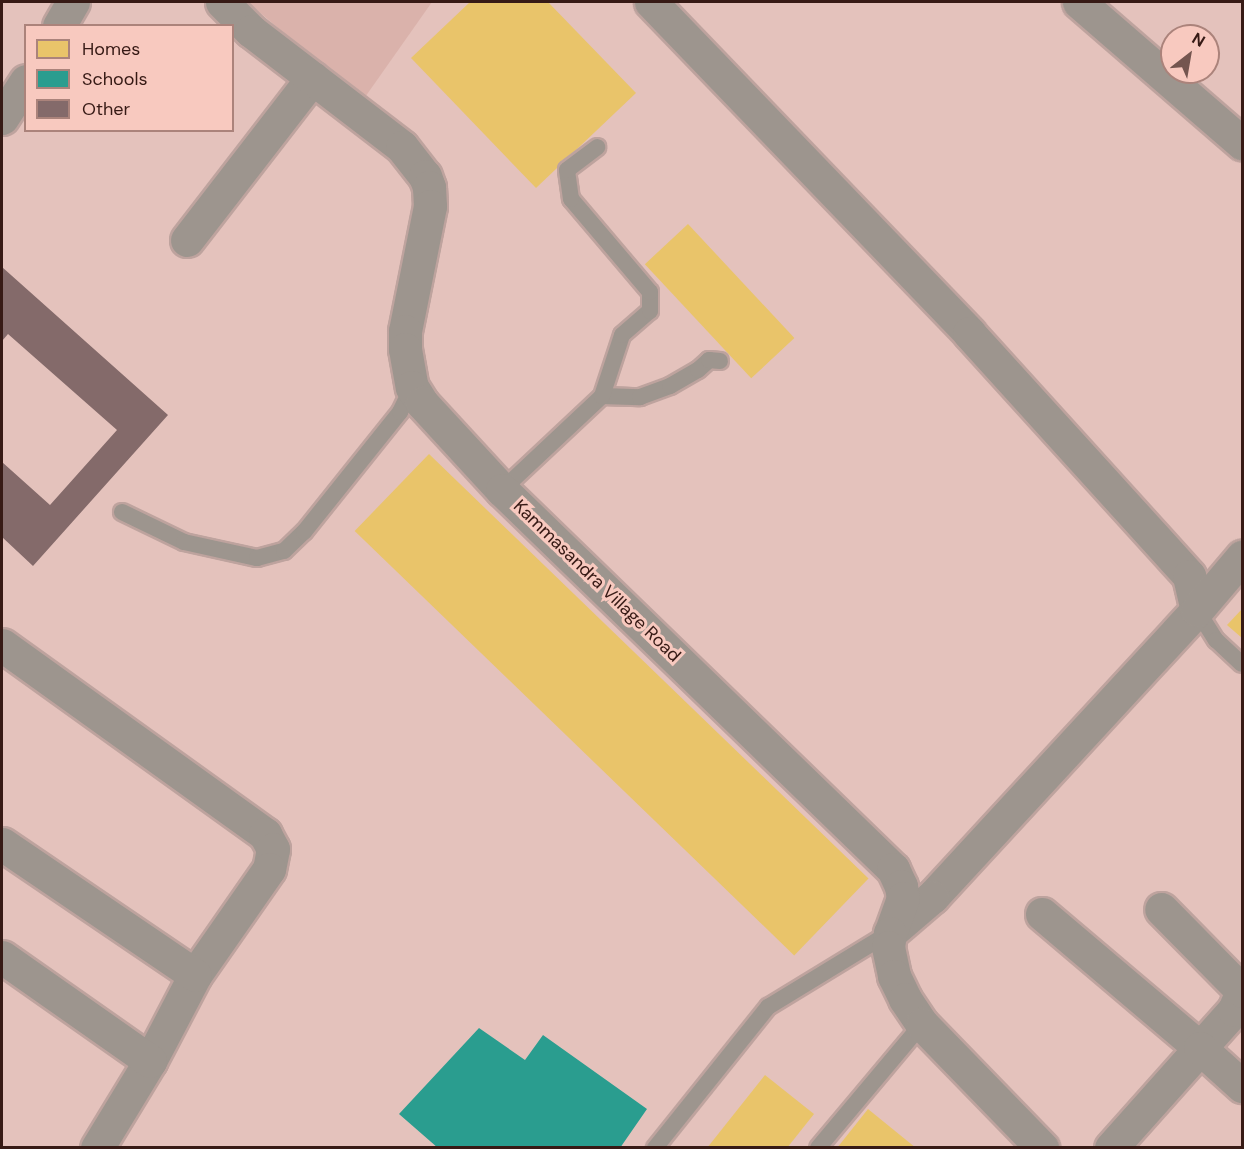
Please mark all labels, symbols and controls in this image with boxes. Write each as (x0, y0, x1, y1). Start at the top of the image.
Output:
legend (24, 24, 234, 132)
north arrow (1160, 24, 1220, 84)
text: N (1188, 28, 1209, 52)
text: Homes (82, 37, 140, 61)
text: Schools (82, 67, 147, 91)
text: Other (82, 97, 130, 121)
street label: Kammasandra Village Road (509, 495, 685, 667)

